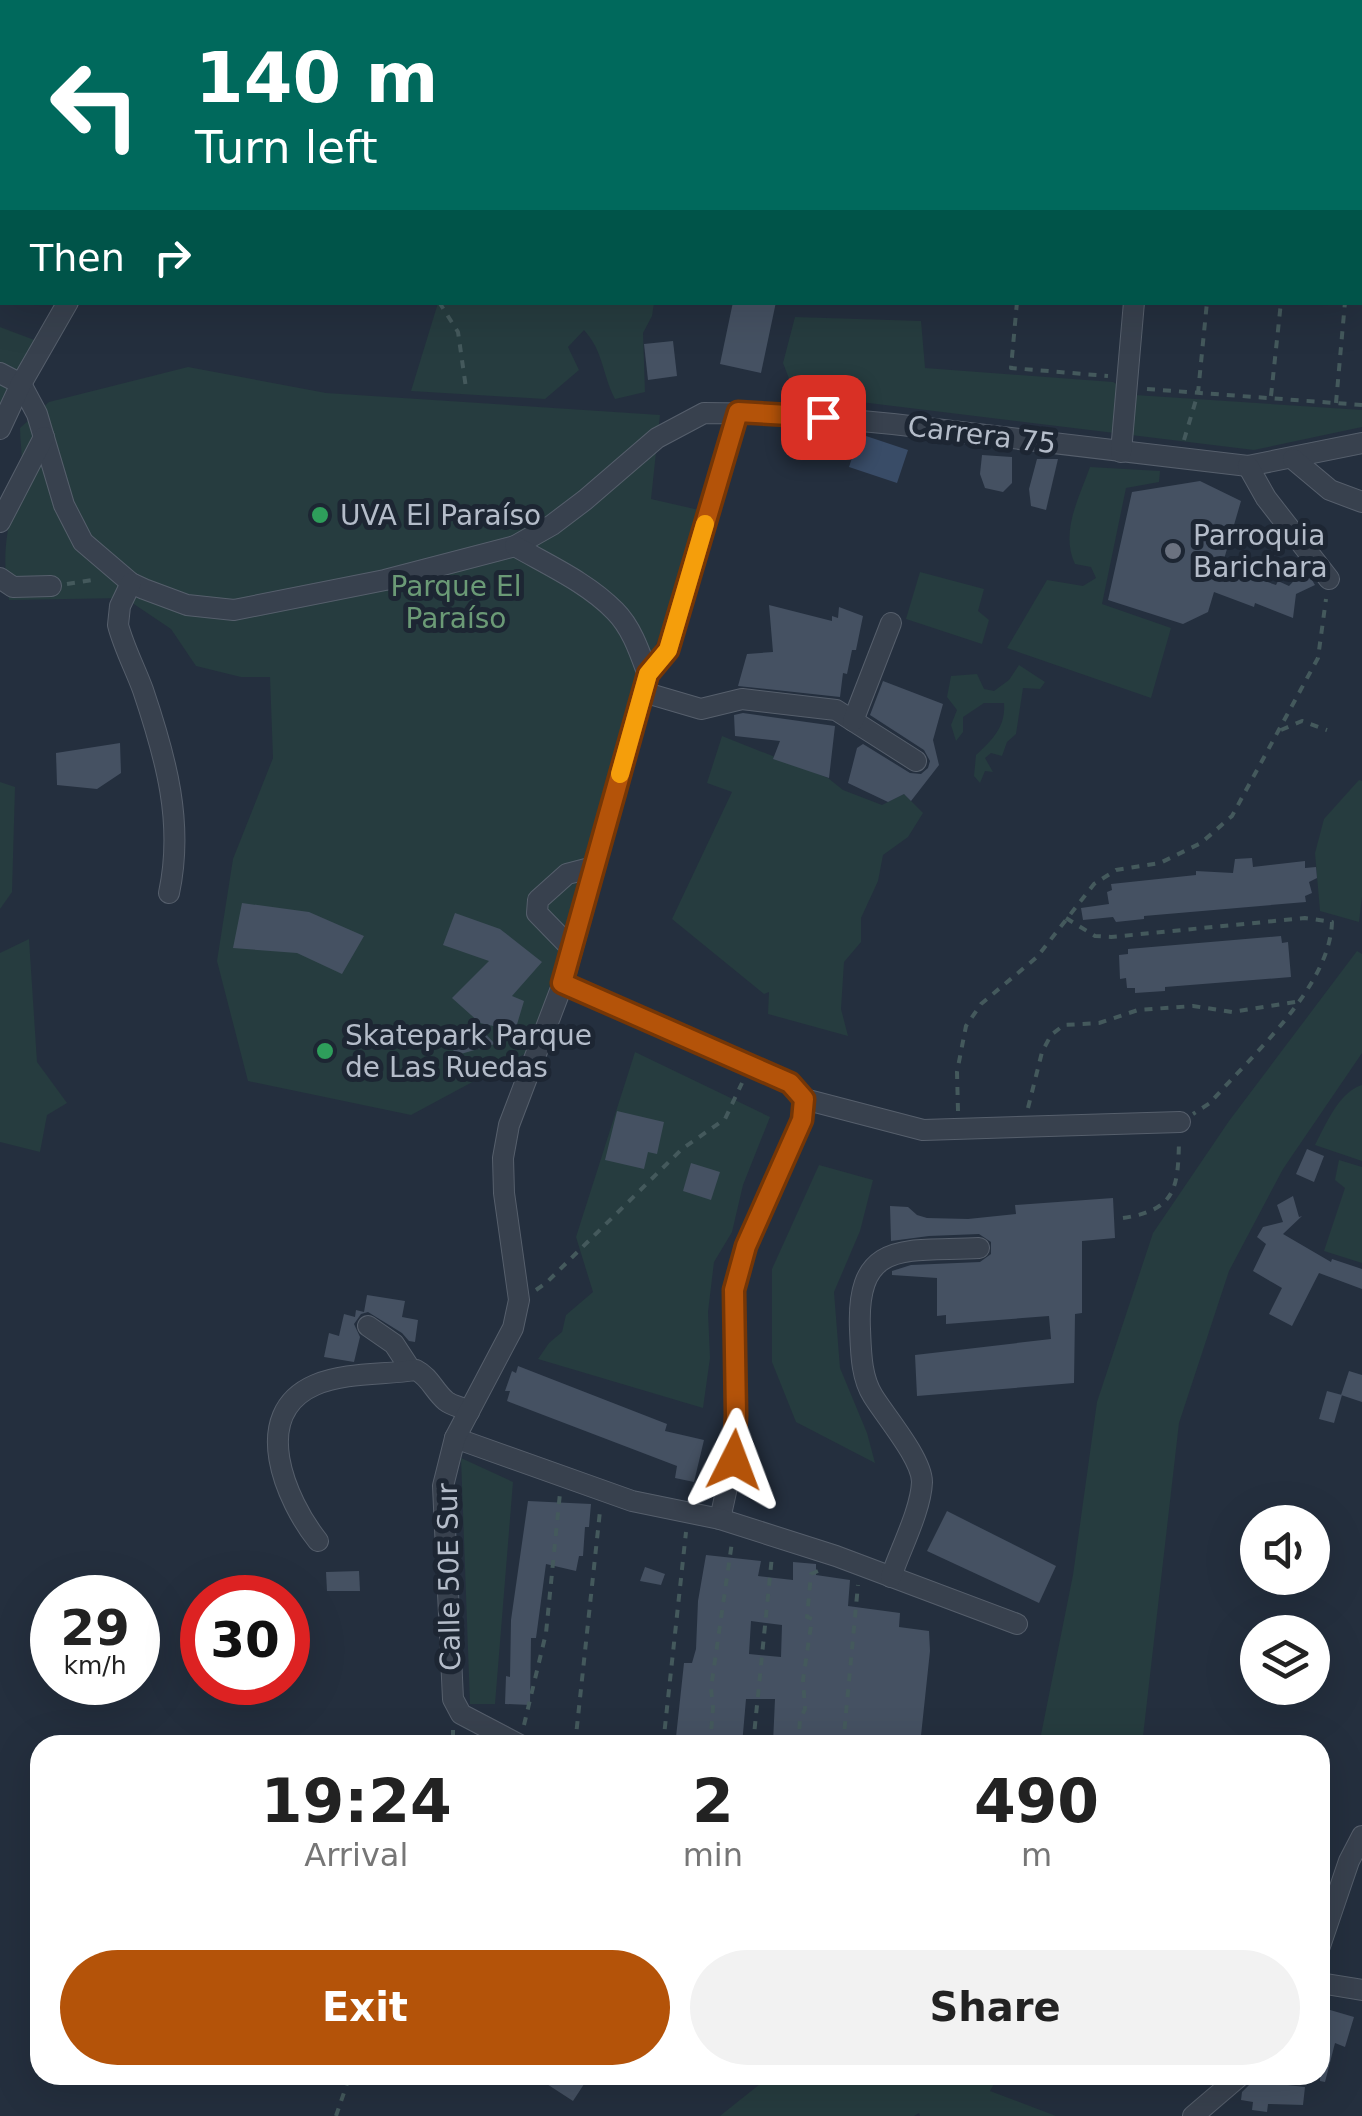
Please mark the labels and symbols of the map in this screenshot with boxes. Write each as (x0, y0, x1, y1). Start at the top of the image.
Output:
pin (781, 375, 866, 460)
street label: Carrera 75 (906, 410, 1058, 460)
place label: UVA El Paraíso (340, 499, 541, 532)
marker: UVA El Paraíso (309, 504, 331, 526)
place label: Parroquia Barichara (1193, 519, 1328, 584)
marker: Parroquia Barichara (1162, 540, 1184, 562)
park label: Parque El Paraíso (391, 570, 521, 635)
place label: Skatepark Parque de Las Ruedas (345, 1019, 592, 1084)
marker: Skatepark Parque de Las Ruedas (314, 1040, 336, 1062)
position arrow (682, 1408, 786, 1512)
street label: Calle 50E Sur (431, 1482, 467, 1671)
speed limit sign: 30 (180, 1575, 310, 1705)

